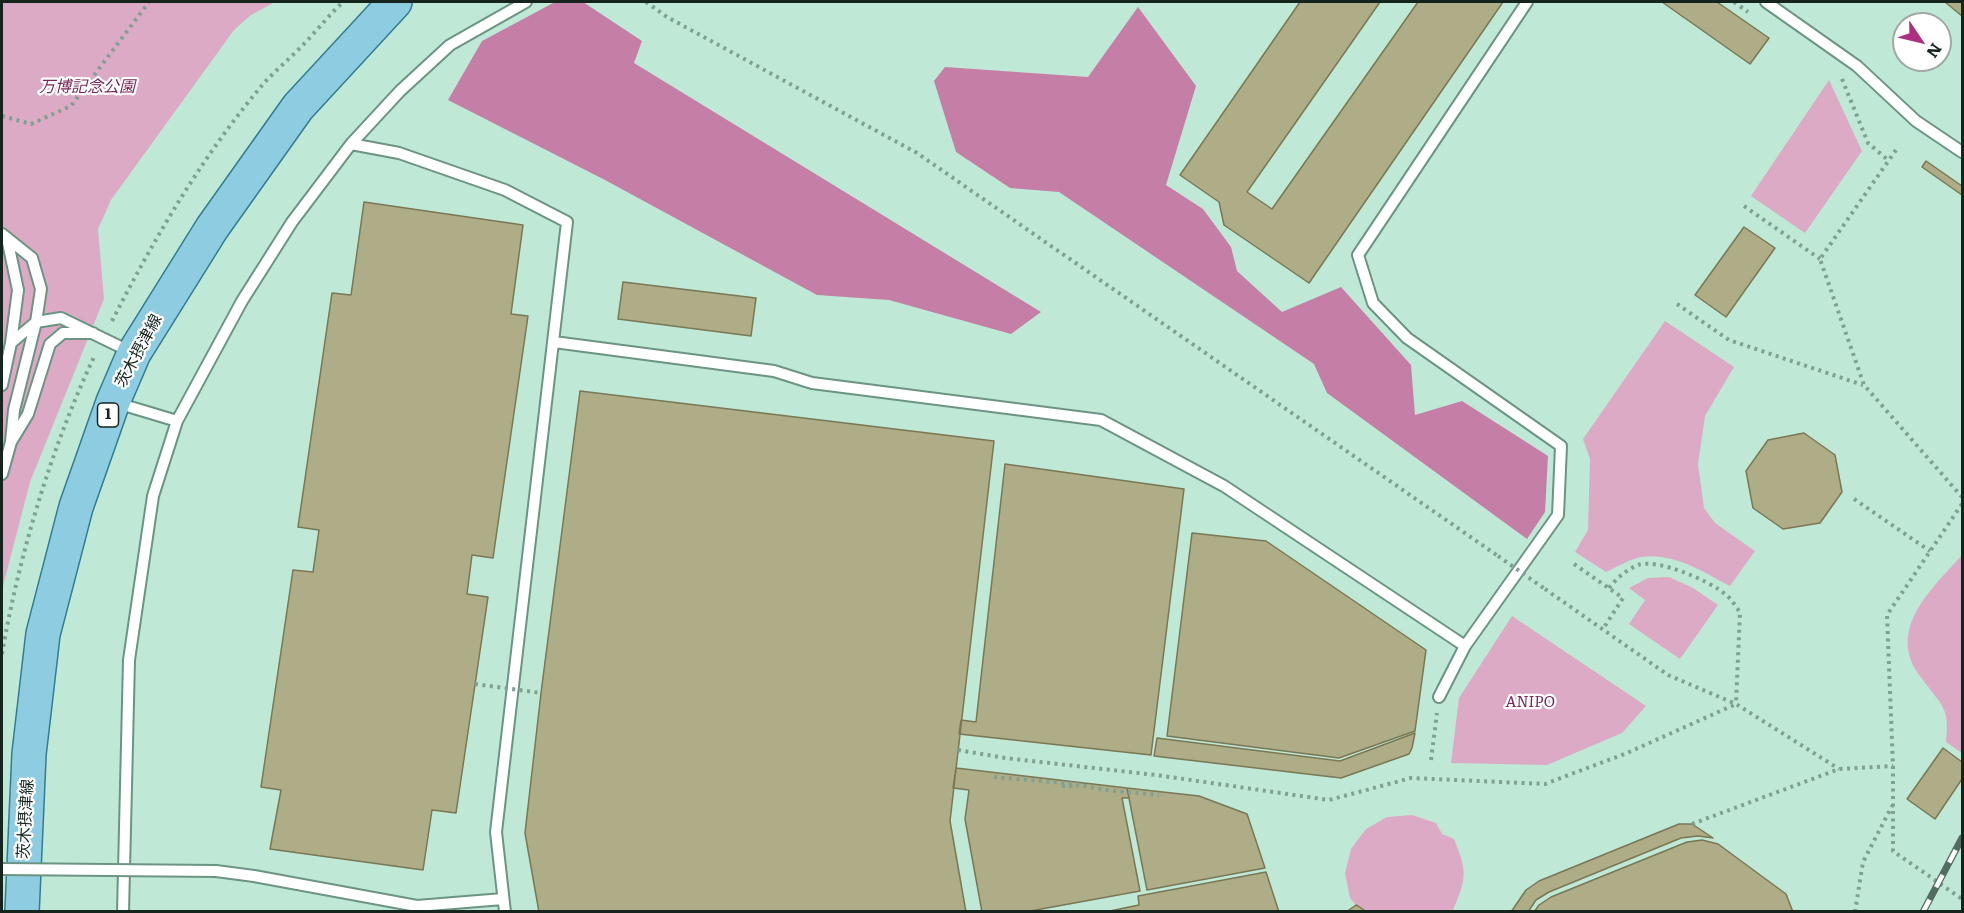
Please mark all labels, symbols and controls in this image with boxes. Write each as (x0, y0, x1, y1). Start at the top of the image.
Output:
north arrow (1892, 12, 1952, 72)
text: N (1921, 39, 1949, 64)
park label: 万博記念公園 (39, 77, 135, 97)
street label: 茨木摂津線 (112, 311, 166, 391)
road number: 1 (98, 403, 118, 427)
park label: ANIPO (1505, 692, 1555, 712)
street label: 茨木摂津線 (14, 779, 38, 859)

